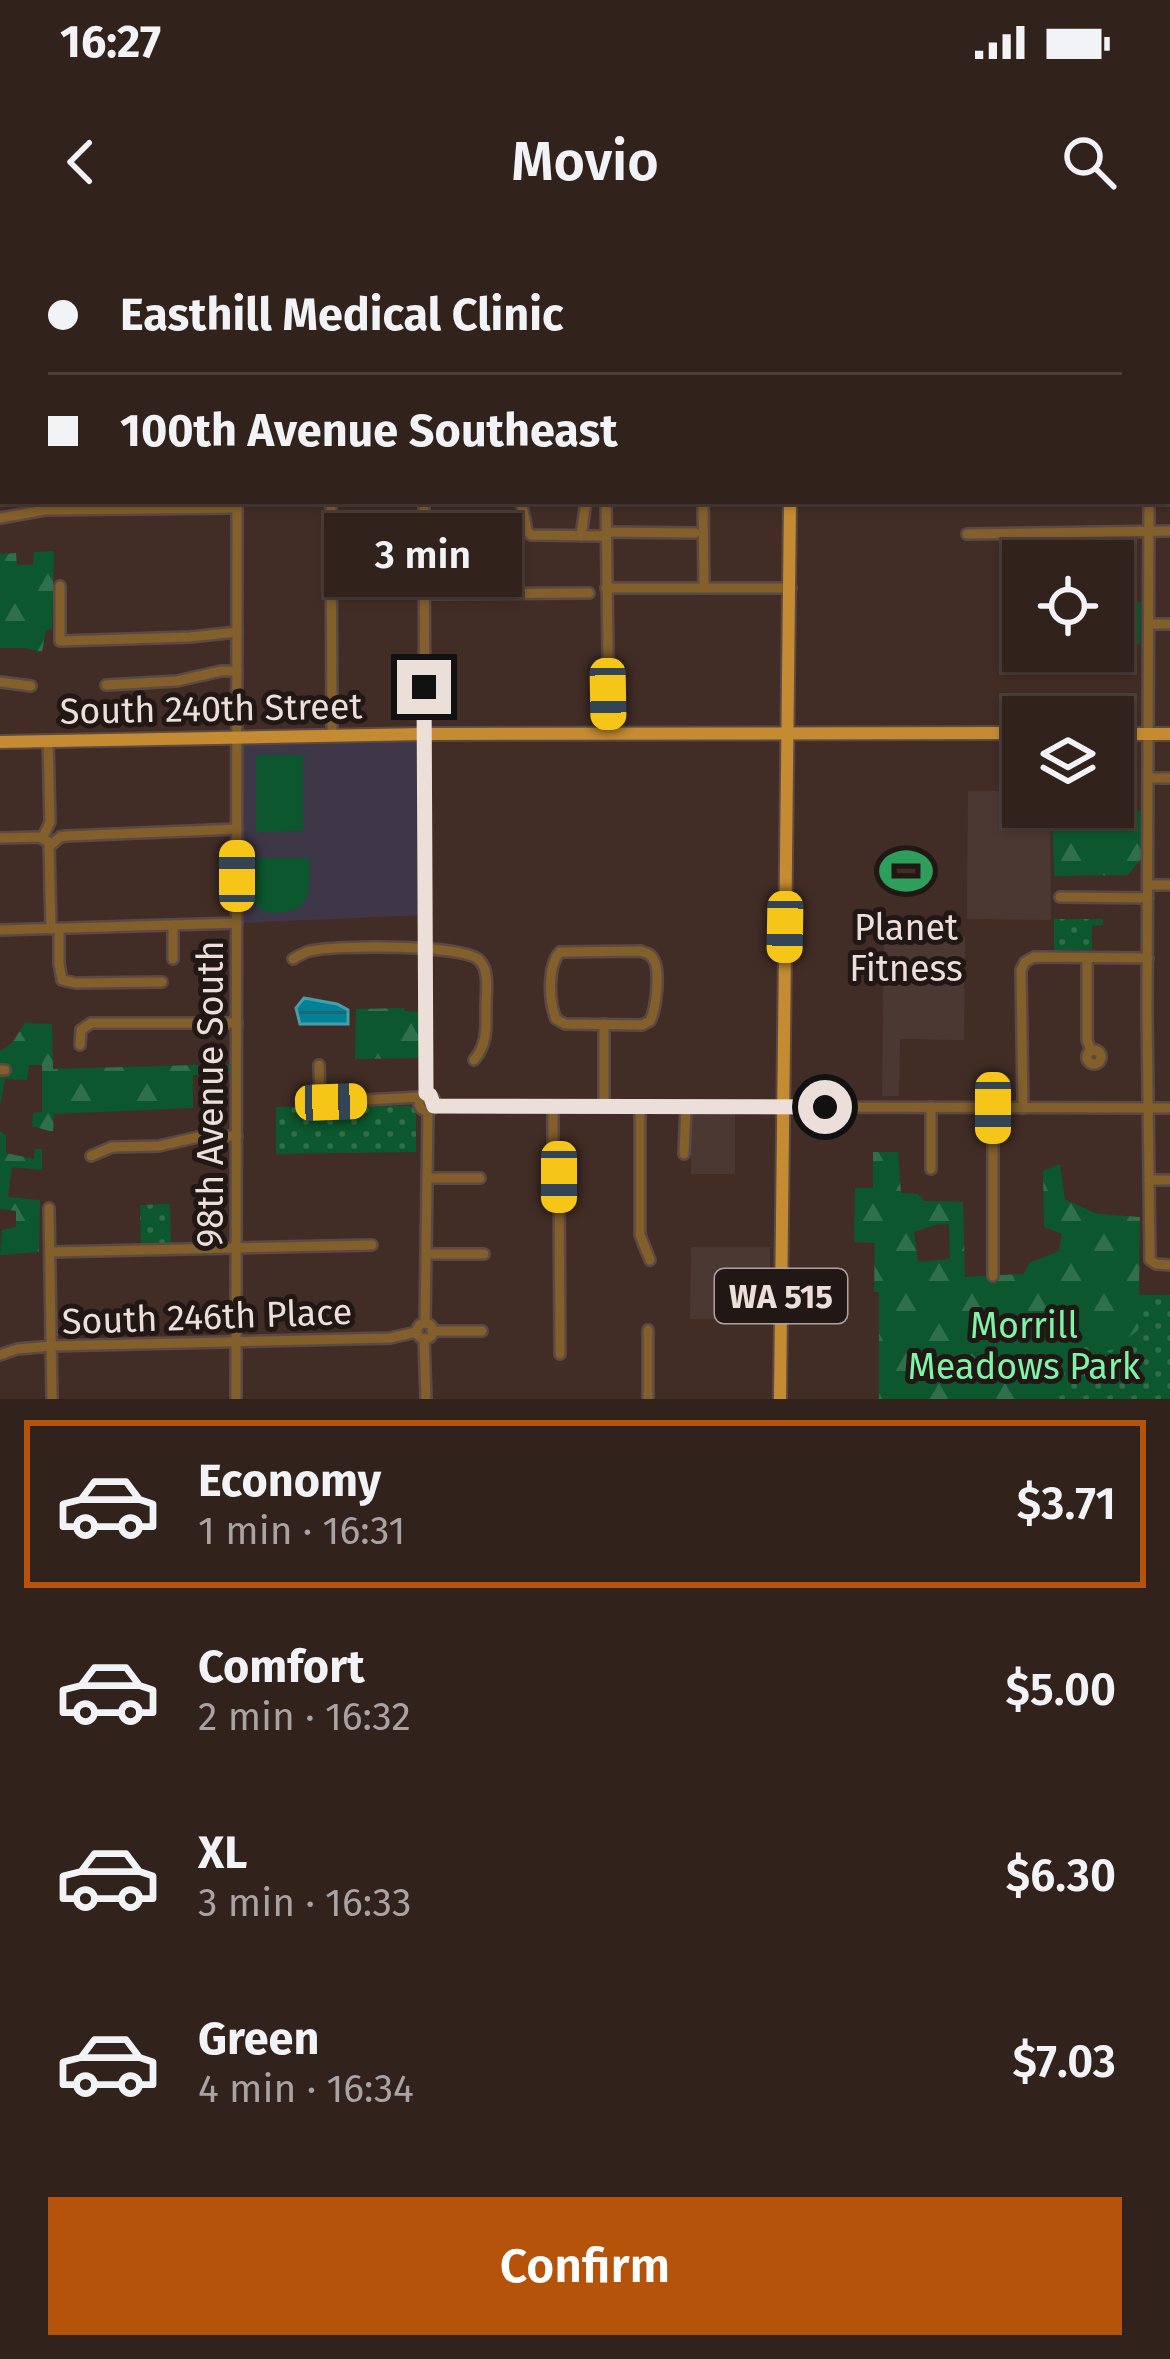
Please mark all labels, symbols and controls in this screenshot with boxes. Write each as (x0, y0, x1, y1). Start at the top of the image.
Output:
text: 16:27 (60, 15, 161, 69)
icon: back (48, 129, 114, 195)
icon: search (1056, 129, 1122, 195)
text: Movio (511, 130, 659, 194)
text: Easthill Medical Clinic (120, 288, 563, 342)
text: 100th Avenue Southeast (120, 404, 618, 458)
callout: 3 min (325, 513, 523, 597)
text: 3 min (375, 532, 471, 578)
map controls (1002, 540, 1134, 828)
button: locate (1002, 540, 1134, 672)
car (589, 658, 627, 730)
route end (397, 660, 451, 714)
street label: South 240th Street (59, 684, 363, 734)
button: layers (1002, 696, 1134, 828)
car (219, 840, 255, 912)
sports icon: Planet Fitness (877, 842, 935, 900)
car (766, 891, 804, 963)
place label: Planet Fitness (849, 906, 963, 991)
street label: 98th Avenue South (189, 940, 233, 1248)
car (975, 1072, 1011, 1144)
route start (798, 1080, 852, 1134)
car (294, 1083, 368, 1121)
car (541, 1141, 577, 1213)
road number: WA 515 (715, 1269, 847, 1323)
street label: South 246th Place (61, 1290, 353, 1344)
park label: Morrill Meadows Park (908, 1304, 1141, 1389)
icon: car (54, 1450, 162, 1558)
text: Economy (198, 1454, 381, 1508)
text: $3.71 (1017, 1477, 1116, 1531)
text: 1 min · 16:31 (198, 1508, 405, 1554)
icon: car (54, 1636, 162, 1744)
text: Comfort (198, 1640, 365, 1694)
text: $5.00 (1005, 1663, 1116, 1717)
text: 2 min · 16:32 (198, 1694, 411, 1740)
icon: car (54, 1822, 162, 1930)
text: XL (198, 1826, 247, 1880)
text: $6.30 (1006, 1849, 1116, 1903)
text: 3 min · 16:33 (198, 1880, 411, 1926)
icon: car (54, 2008, 162, 2116)
text: Green (198, 2012, 319, 2066)
text: $7.03 (1013, 2035, 1116, 2089)
text: 4 min · 16:34 (198, 2066, 414, 2112)
button: Confirm (48, 2197, 1122, 2335)

